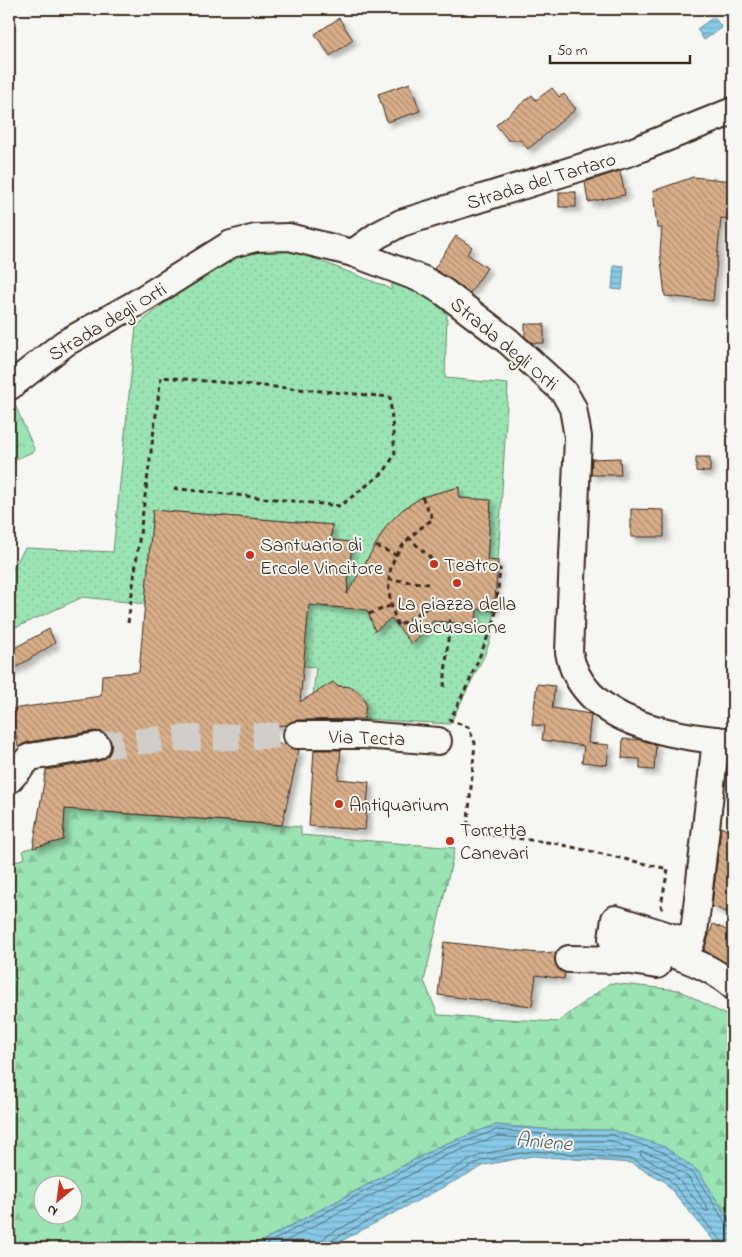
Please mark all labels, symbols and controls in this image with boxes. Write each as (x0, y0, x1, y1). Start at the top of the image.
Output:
scale bar (550, 32, 690, 64)
text: 50 m (557, 40, 588, 62)
street label: Strada del Tartaro (463, 146, 620, 219)
street label: Strada degli Orti (44, 276, 174, 371)
street label: Strada degli Orti (442, 291, 564, 400)
place label: Santuario di Ercole Vincitore (260, 532, 383, 584)
marker: Santuario di Ercole Vincitore (244, 549, 256, 561)
place label: Teatro (444, 552, 499, 581)
marker: Teatro (428, 558, 440, 570)
marker: La piazza della discussione (451, 577, 463, 589)
place label: La piazza della discussione (398, 591, 516, 643)
street label: Via Tecta (327, 724, 406, 755)
place label: Antiquarium (349, 792, 449, 821)
marker: Antiquarium (333, 798, 345, 810)
place label: Torretta Canevari (460, 817, 529, 869)
marker: Torretta Canevari (444, 835, 456, 847)
water label: Aniene (515, 1126, 575, 1161)
north arrow (32, 1174, 82, 1224)
text: N (43, 1199, 62, 1222)

